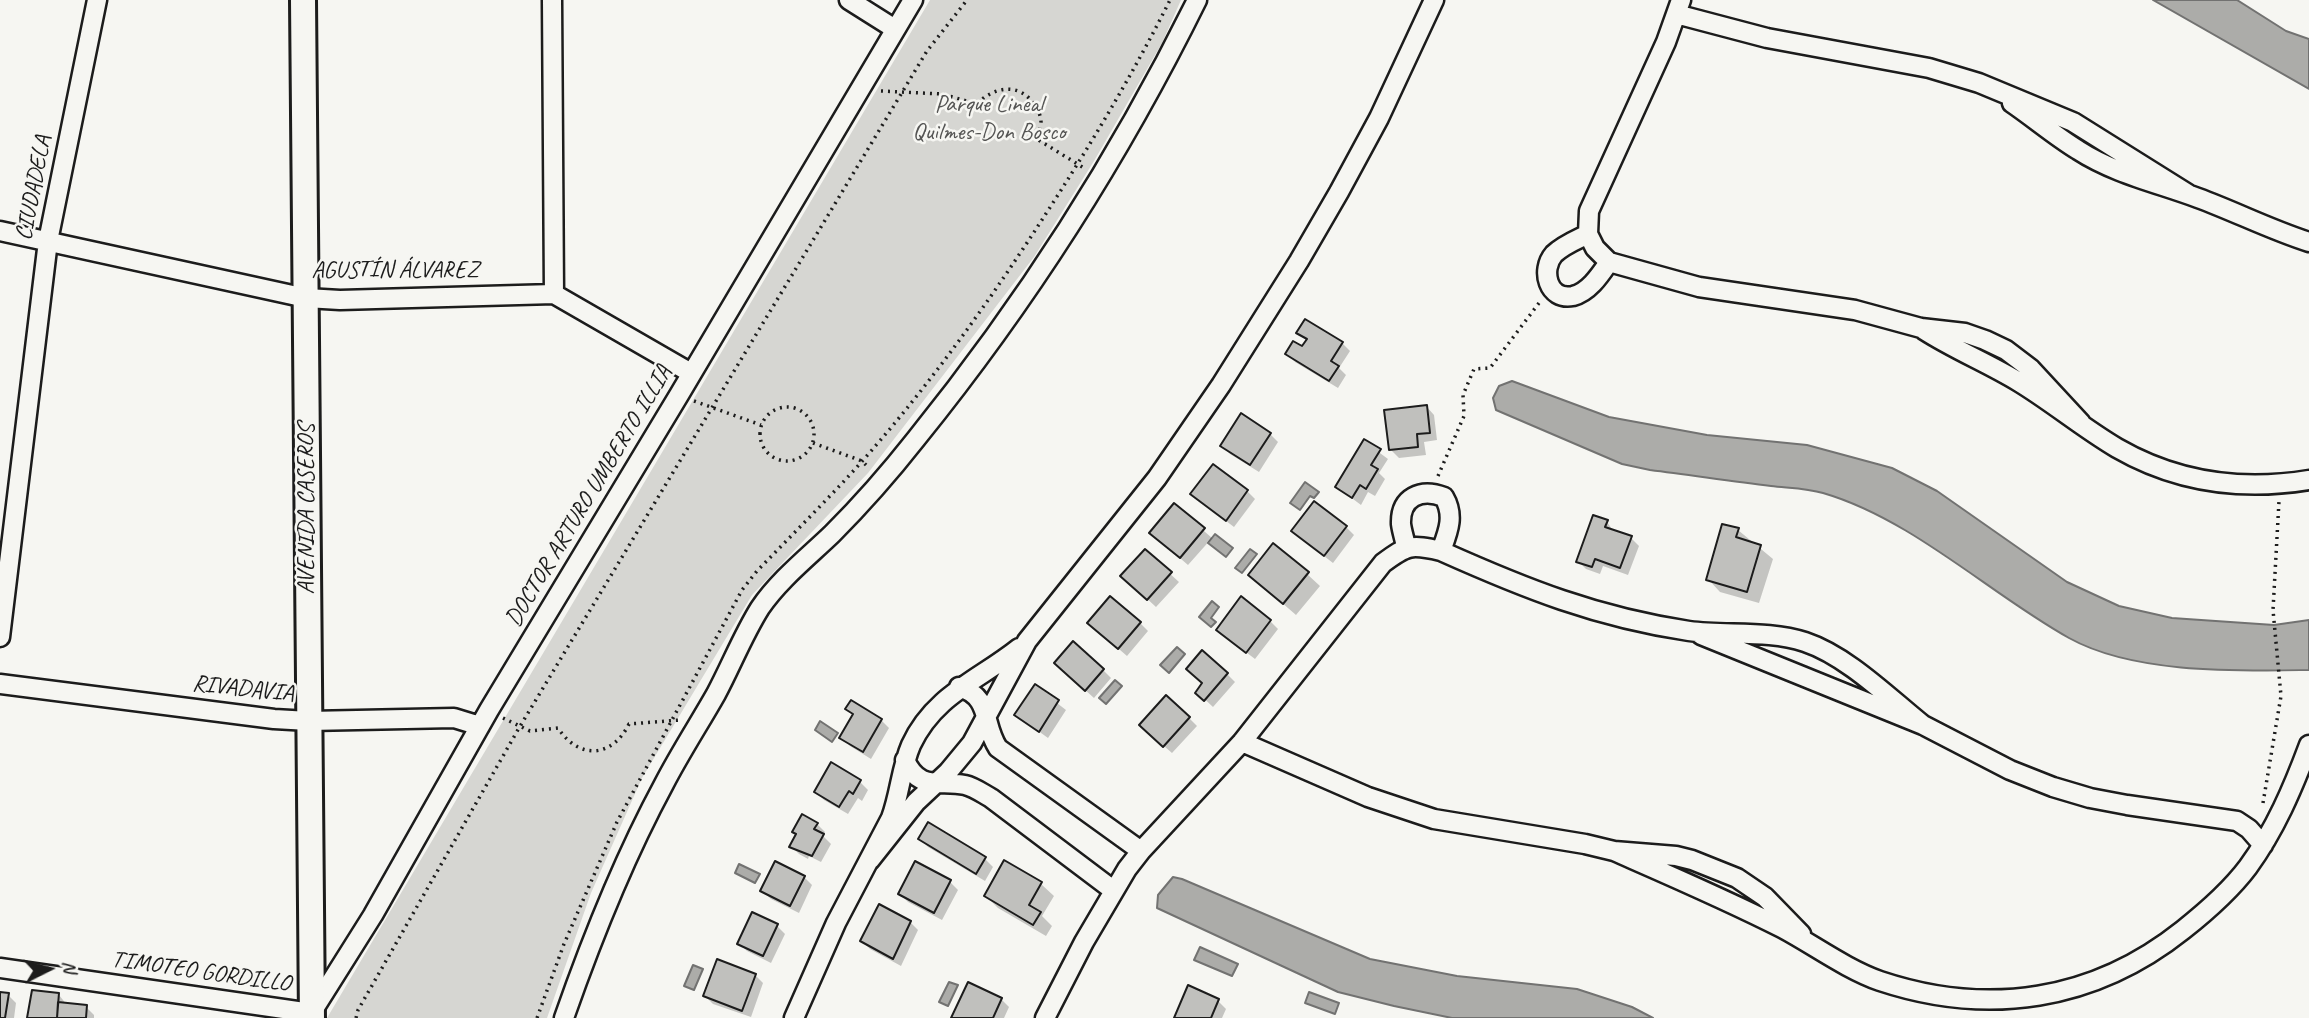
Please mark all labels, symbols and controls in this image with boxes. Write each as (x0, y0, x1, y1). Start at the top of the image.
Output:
park label: Parque Lineal Quilmes-Don Bosco (912, 91, 1066, 147)
street label: CIUDADELA (10, 133, 58, 243)
street label: AGUSTÍN ÁLVAREZ (312, 257, 478, 285)
street label: DOCTOR ARTURO UMBERTO ILLIA (500, 360, 678, 632)
street label: AVENIDA CASEROS (293, 423, 321, 595)
street label: RIVADAVIA (191, 669, 295, 709)
north arrow (14, 934, 84, 1004)
street label: TIMOTEO GORDILLO (110, 945, 292, 999)
text: N (57, 960, 82, 974)

